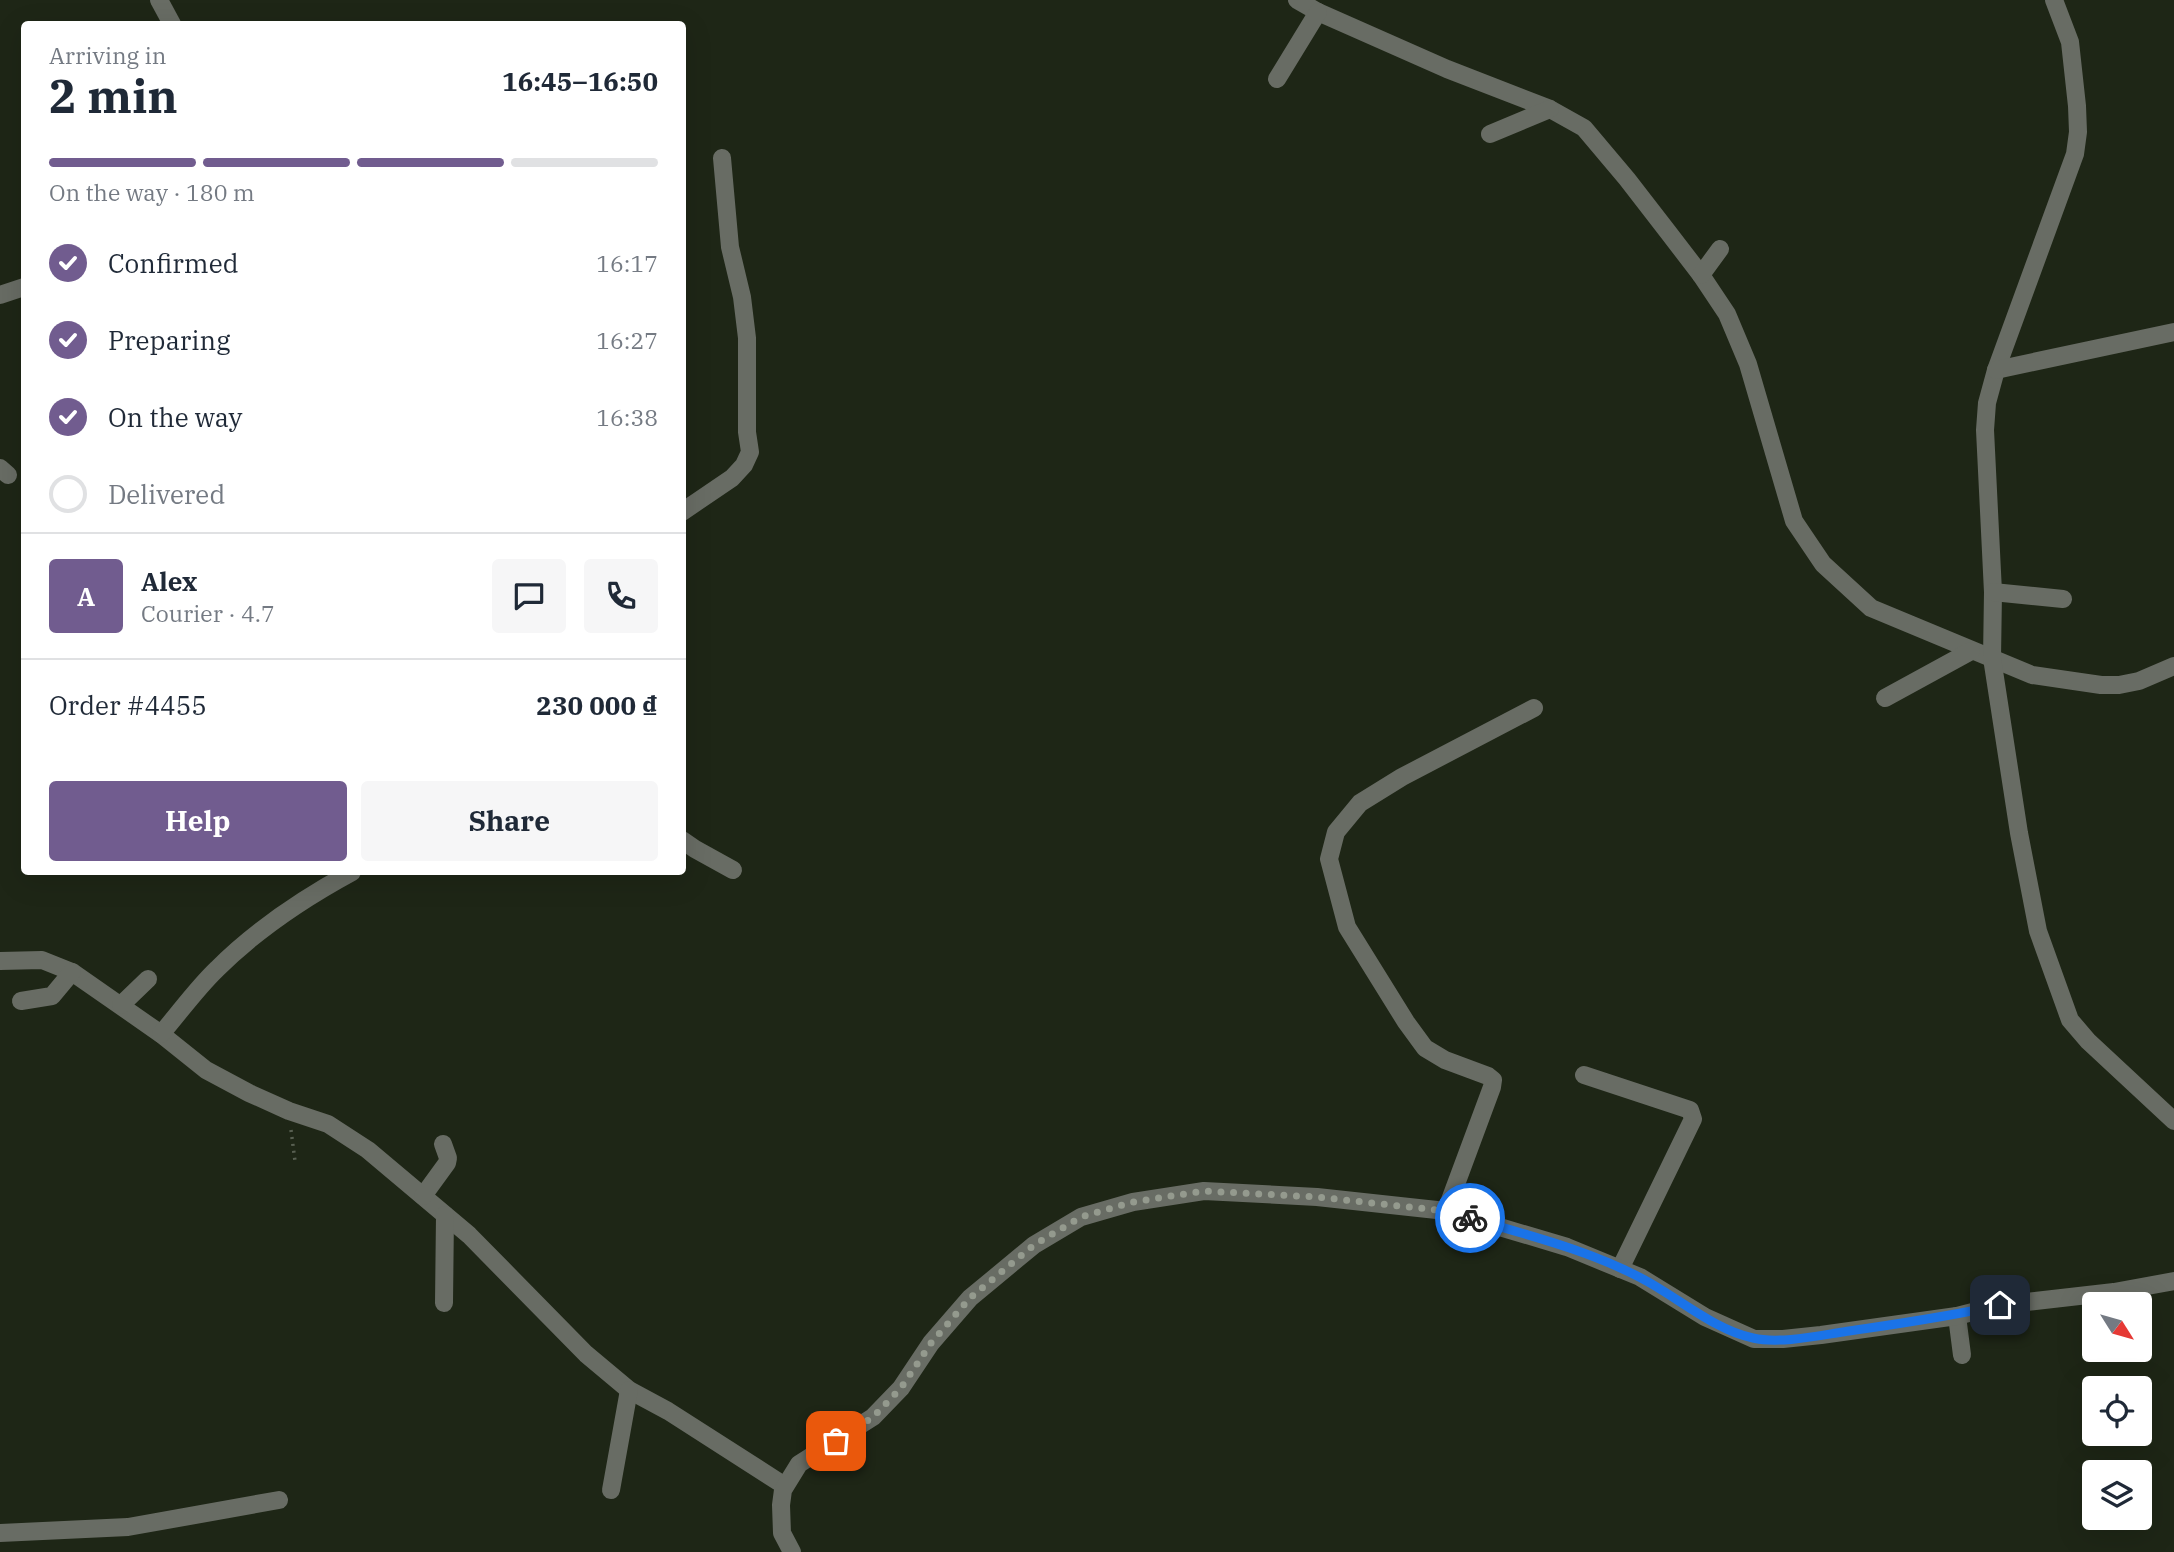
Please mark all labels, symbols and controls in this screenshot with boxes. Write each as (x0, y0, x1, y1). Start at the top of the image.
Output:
text: Arriving in (49, 40, 166, 70)
text: 16:45–16:50 (502, 64, 658, 98)
text: 2 min (49, 66, 178, 126)
text: On the way · 180 m (49, 177, 255, 207)
icon: check (49, 244, 87, 282)
text: Confirmed (108, 246, 239, 280)
text: 16:17 (596, 248, 658, 278)
icon: check (49, 321, 87, 359)
text: Preparing (108, 323, 230, 357)
text: 16:27 (596, 325, 658, 355)
icon: check (49, 398, 87, 436)
text: On the way (108, 400, 242, 434)
text: 16:38 (596, 402, 658, 432)
text: Delivered (108, 477, 225, 511)
button: chat (492, 559, 566, 633)
button: phone (584, 559, 658, 633)
text: Alex (141, 564, 197, 598)
text: A (77, 579, 95, 613)
text: Courier · 4.7 (141, 598, 275, 628)
text: Order #4455 (49, 688, 207, 722)
text: 230 000 ₫ (536, 688, 658, 722)
button: Help (49, 781, 347, 861)
button: Share (361, 781, 658, 861)
courier (1435, 1183, 1505, 1253)
icon: bike (1451, 1199, 1489, 1237)
pin (1970, 1275, 2030, 1335)
icon: home (1981, 1286, 2019, 1324)
north arrow (2082, 1292, 2152, 1362)
map controls (2082, 1292, 2152, 1530)
button: locate (2082, 1376, 2152, 1446)
pin (806, 1411, 866, 1471)
icon: bag (817, 1422, 855, 1460)
button: layers (2082, 1460, 2152, 1530)

